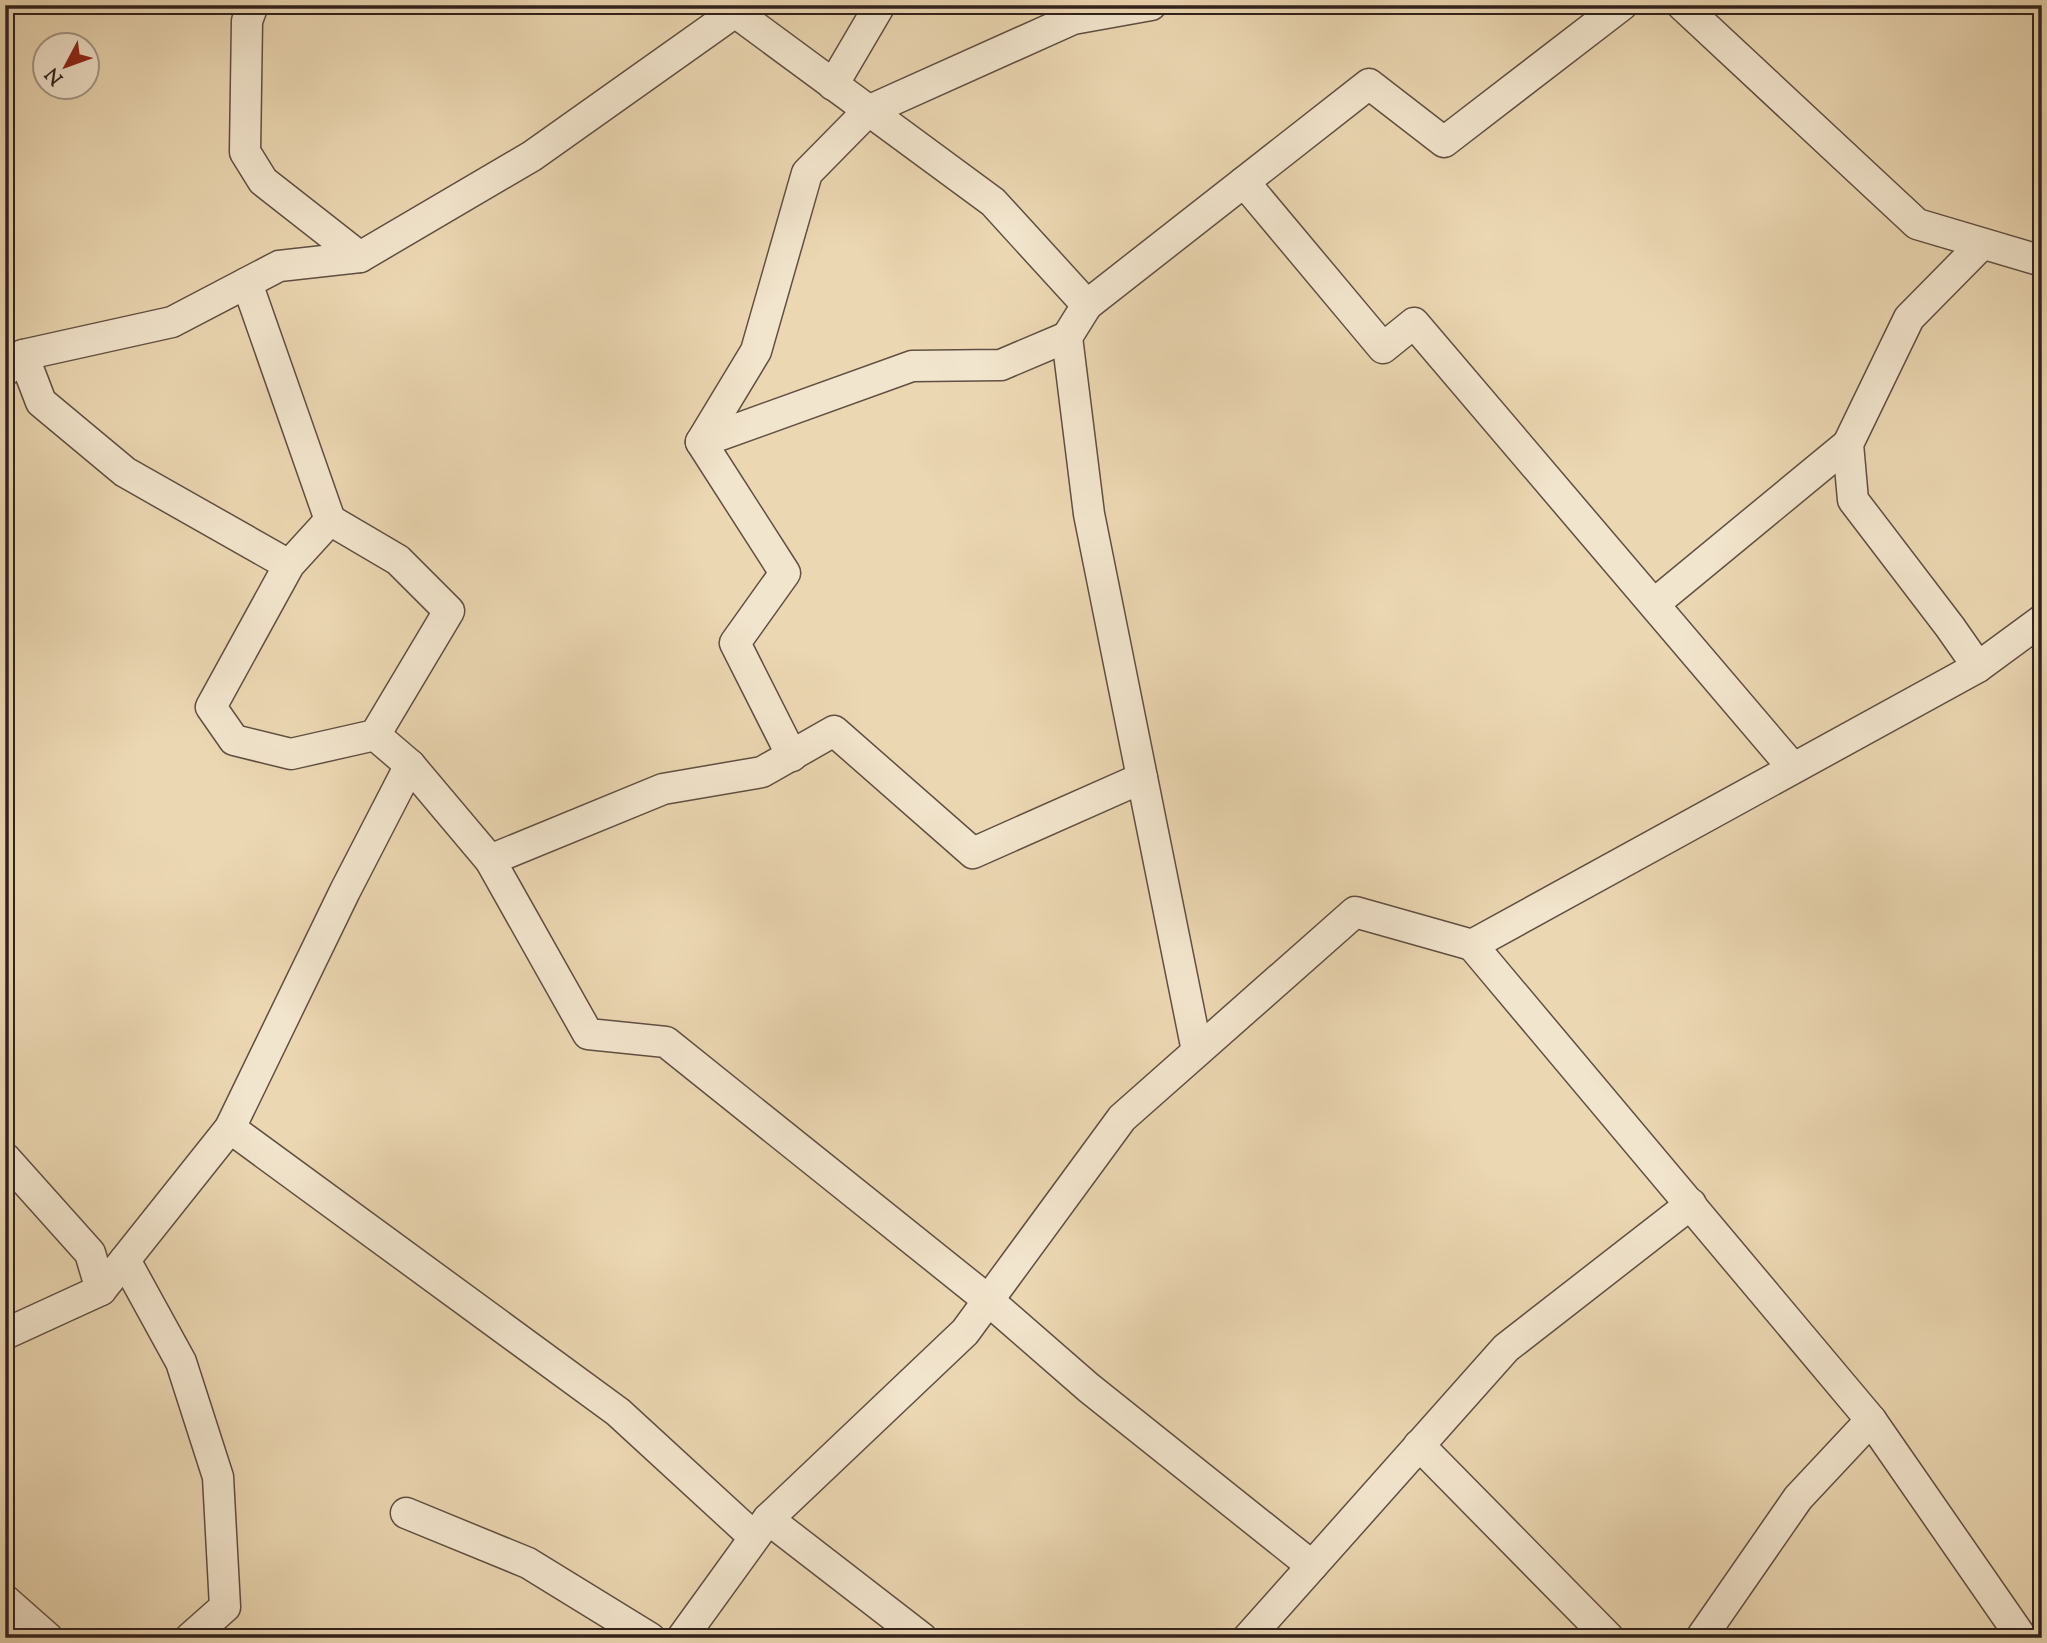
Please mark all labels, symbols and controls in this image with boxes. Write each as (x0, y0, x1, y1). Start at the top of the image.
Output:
north arrow (32, 32, 102, 102)
text: N (40, 61, 70, 90)

